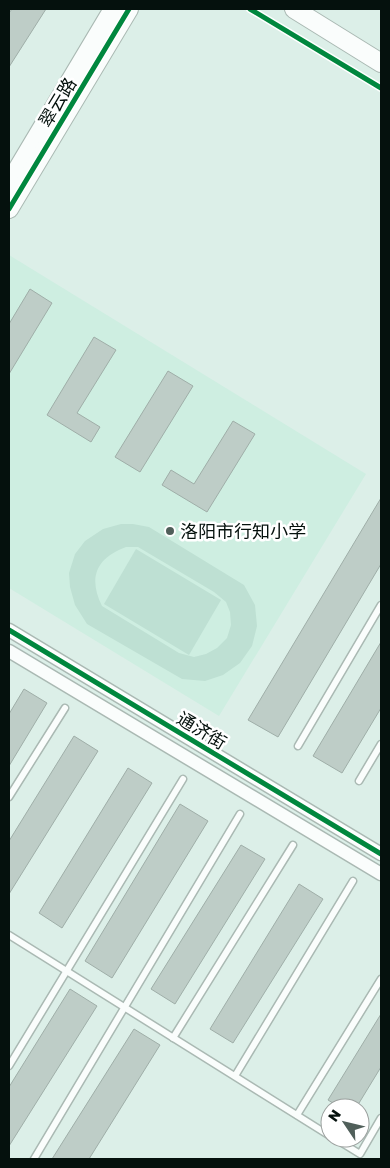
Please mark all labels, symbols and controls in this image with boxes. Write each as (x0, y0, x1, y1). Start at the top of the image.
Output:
street label: 翠云路 (34, 73, 80, 131)
place label: 洛阳市行知小学 (180, 520, 306, 542)
marker: 洛阳市行知小学 (164, 525, 176, 537)
street label: 通济街 (173, 707, 231, 753)
north arrow (320, 1098, 370, 1148)
text: N (324, 1106, 344, 1124)

